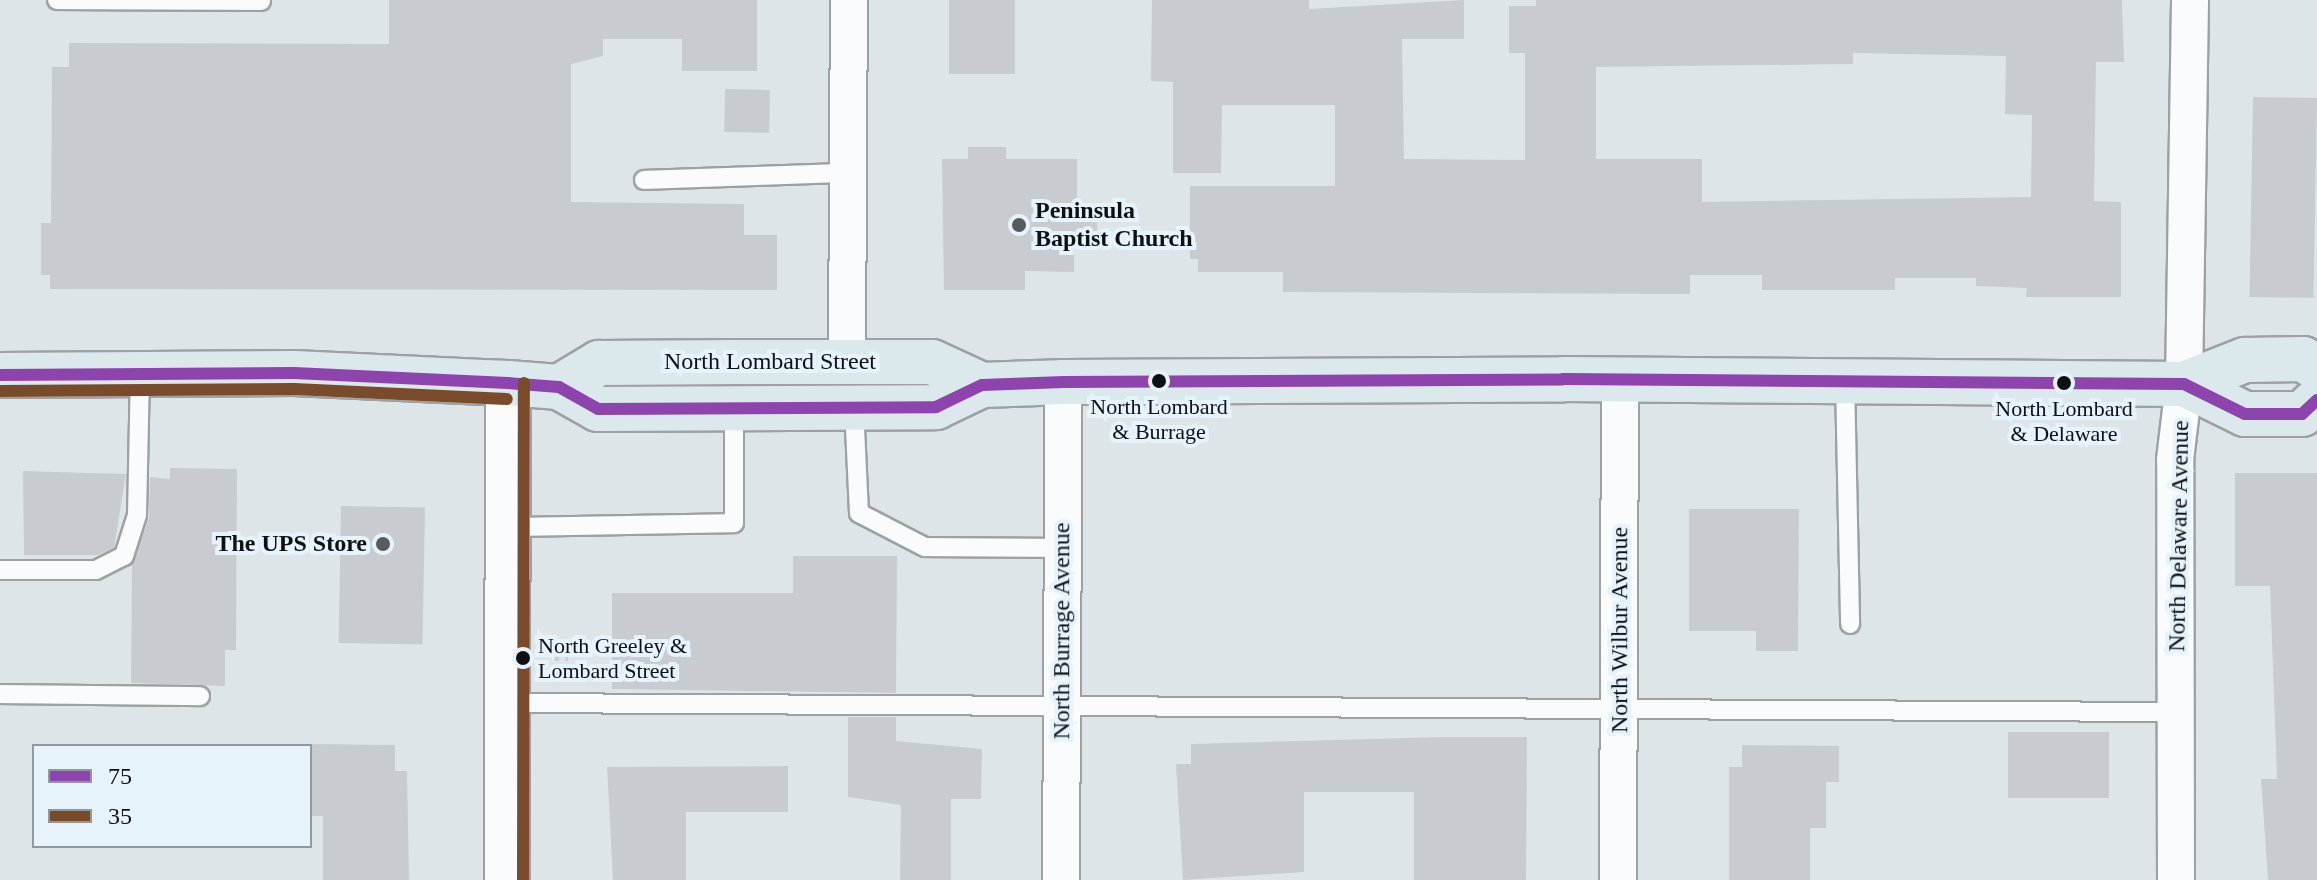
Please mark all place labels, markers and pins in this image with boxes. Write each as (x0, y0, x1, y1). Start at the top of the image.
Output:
place label: Peninsula Baptist Church (1035, 197, 1193, 253)
marker: Peninsula Baptist Church (1010, 216, 1028, 234)
marker: North Lombard & Burrage (1151, 373, 1167, 389)
marker: North Lombard & Delaware (2056, 375, 2072, 391)
place label: North Lombard & Burrage (1090, 393, 1228, 444)
place label: North Lombard & Delaware (1995, 395, 2133, 446)
place label: The UPS Store (215, 530, 367, 558)
marker: The UPS Store (374, 535, 392, 553)
place label: North Greeley & Lombard Street (538, 632, 687, 684)
marker: North Greeley & Lombard Street (515, 650, 531, 666)

